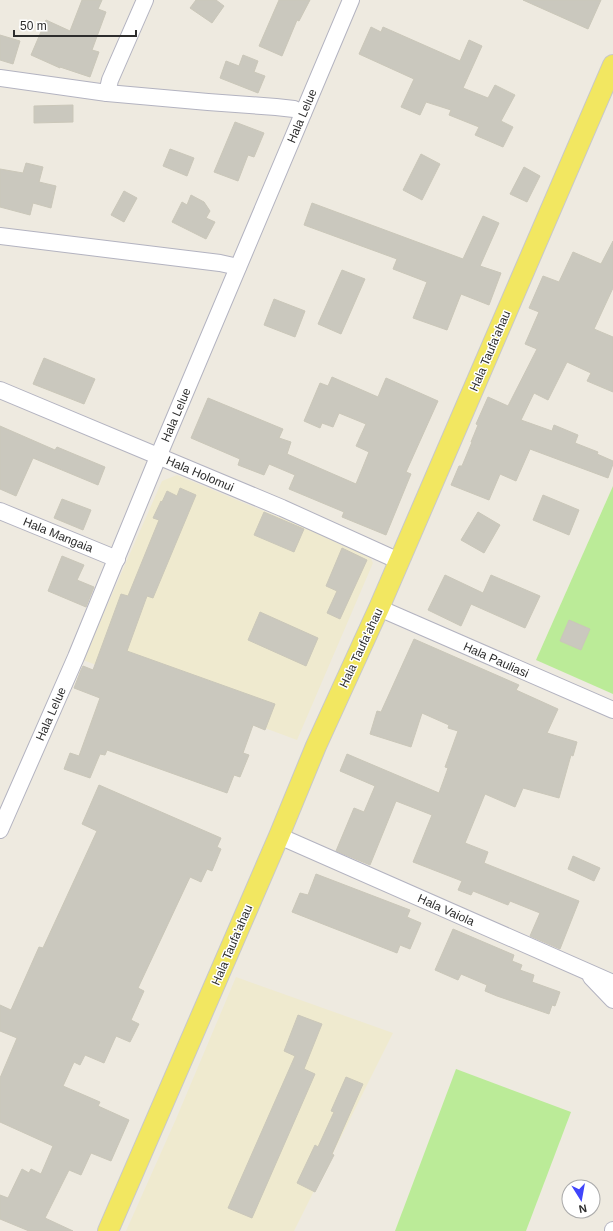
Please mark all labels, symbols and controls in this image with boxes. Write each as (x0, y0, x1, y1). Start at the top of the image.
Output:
scale bar (14, 12, 136, 38)
text: 50 m (20, 19, 47, 33)
street label: Hala Lelue (284, 87, 320, 145)
street label: Hala Taufa'ahau (467, 309, 513, 393)
street label: Hala Lelue (158, 386, 194, 444)
street label: Hala Holomui (164, 453, 236, 495)
street label: Hala Mangaia (21, 515, 95, 555)
street label: Hala Taufa'ahau (336, 606, 386, 690)
street label: Hala Pauliasi (461, 639, 531, 681)
street label: Hala Lelue (33, 685, 69, 743)
street label: Hala Vaiola (416, 891, 477, 929)
street label: Hala Taufa'ahau (209, 903, 255, 987)
north arrow (561, 1179, 601, 1219)
text: N (578, 1202, 588, 1215)

